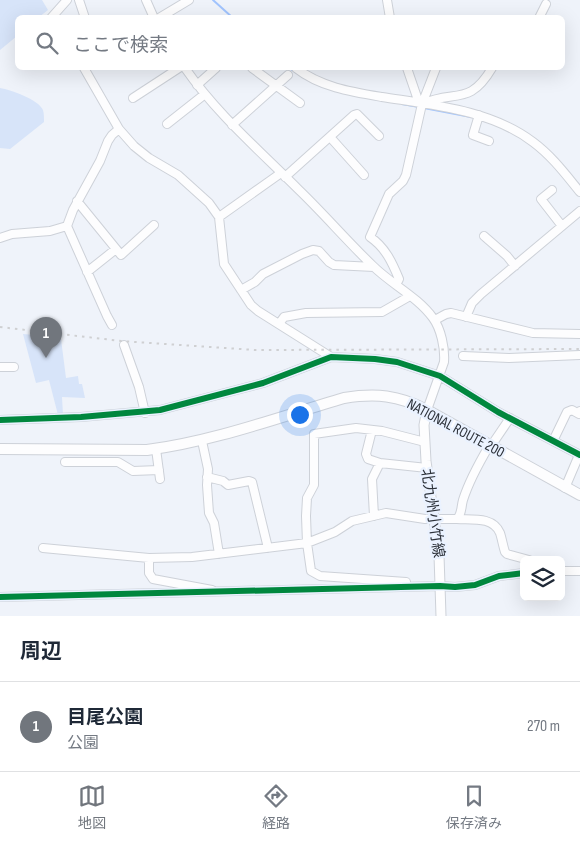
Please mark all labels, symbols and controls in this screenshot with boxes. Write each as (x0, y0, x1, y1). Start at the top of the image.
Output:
search box (15, 15, 565, 70)
icon: search (33, 29, 61, 57)
text: ここで検索 (73, 34, 168, 57)
pin: 1 (30, 317, 62, 358)
street label: NATIONAL ROUTE 200 (404, 395, 508, 462)
your location (287, 402, 313, 428)
street label: 北九州小竹線 (417, 467, 448, 559)
map controls (520, 556, 565, 601)
button: layers (520, 556, 565, 601)
text: 周辺 (20, 639, 62, 664)
text: 目尾公園 (67, 706, 143, 729)
text: 1 (33, 717, 39, 736)
text: 270 m (527, 717, 560, 736)
text: 公園 (67, 734, 99, 753)
tab: 地図 (78, 782, 106, 832)
tab: 経路 (262, 782, 290, 832)
tab: 保存済み (446, 782, 502, 832)

